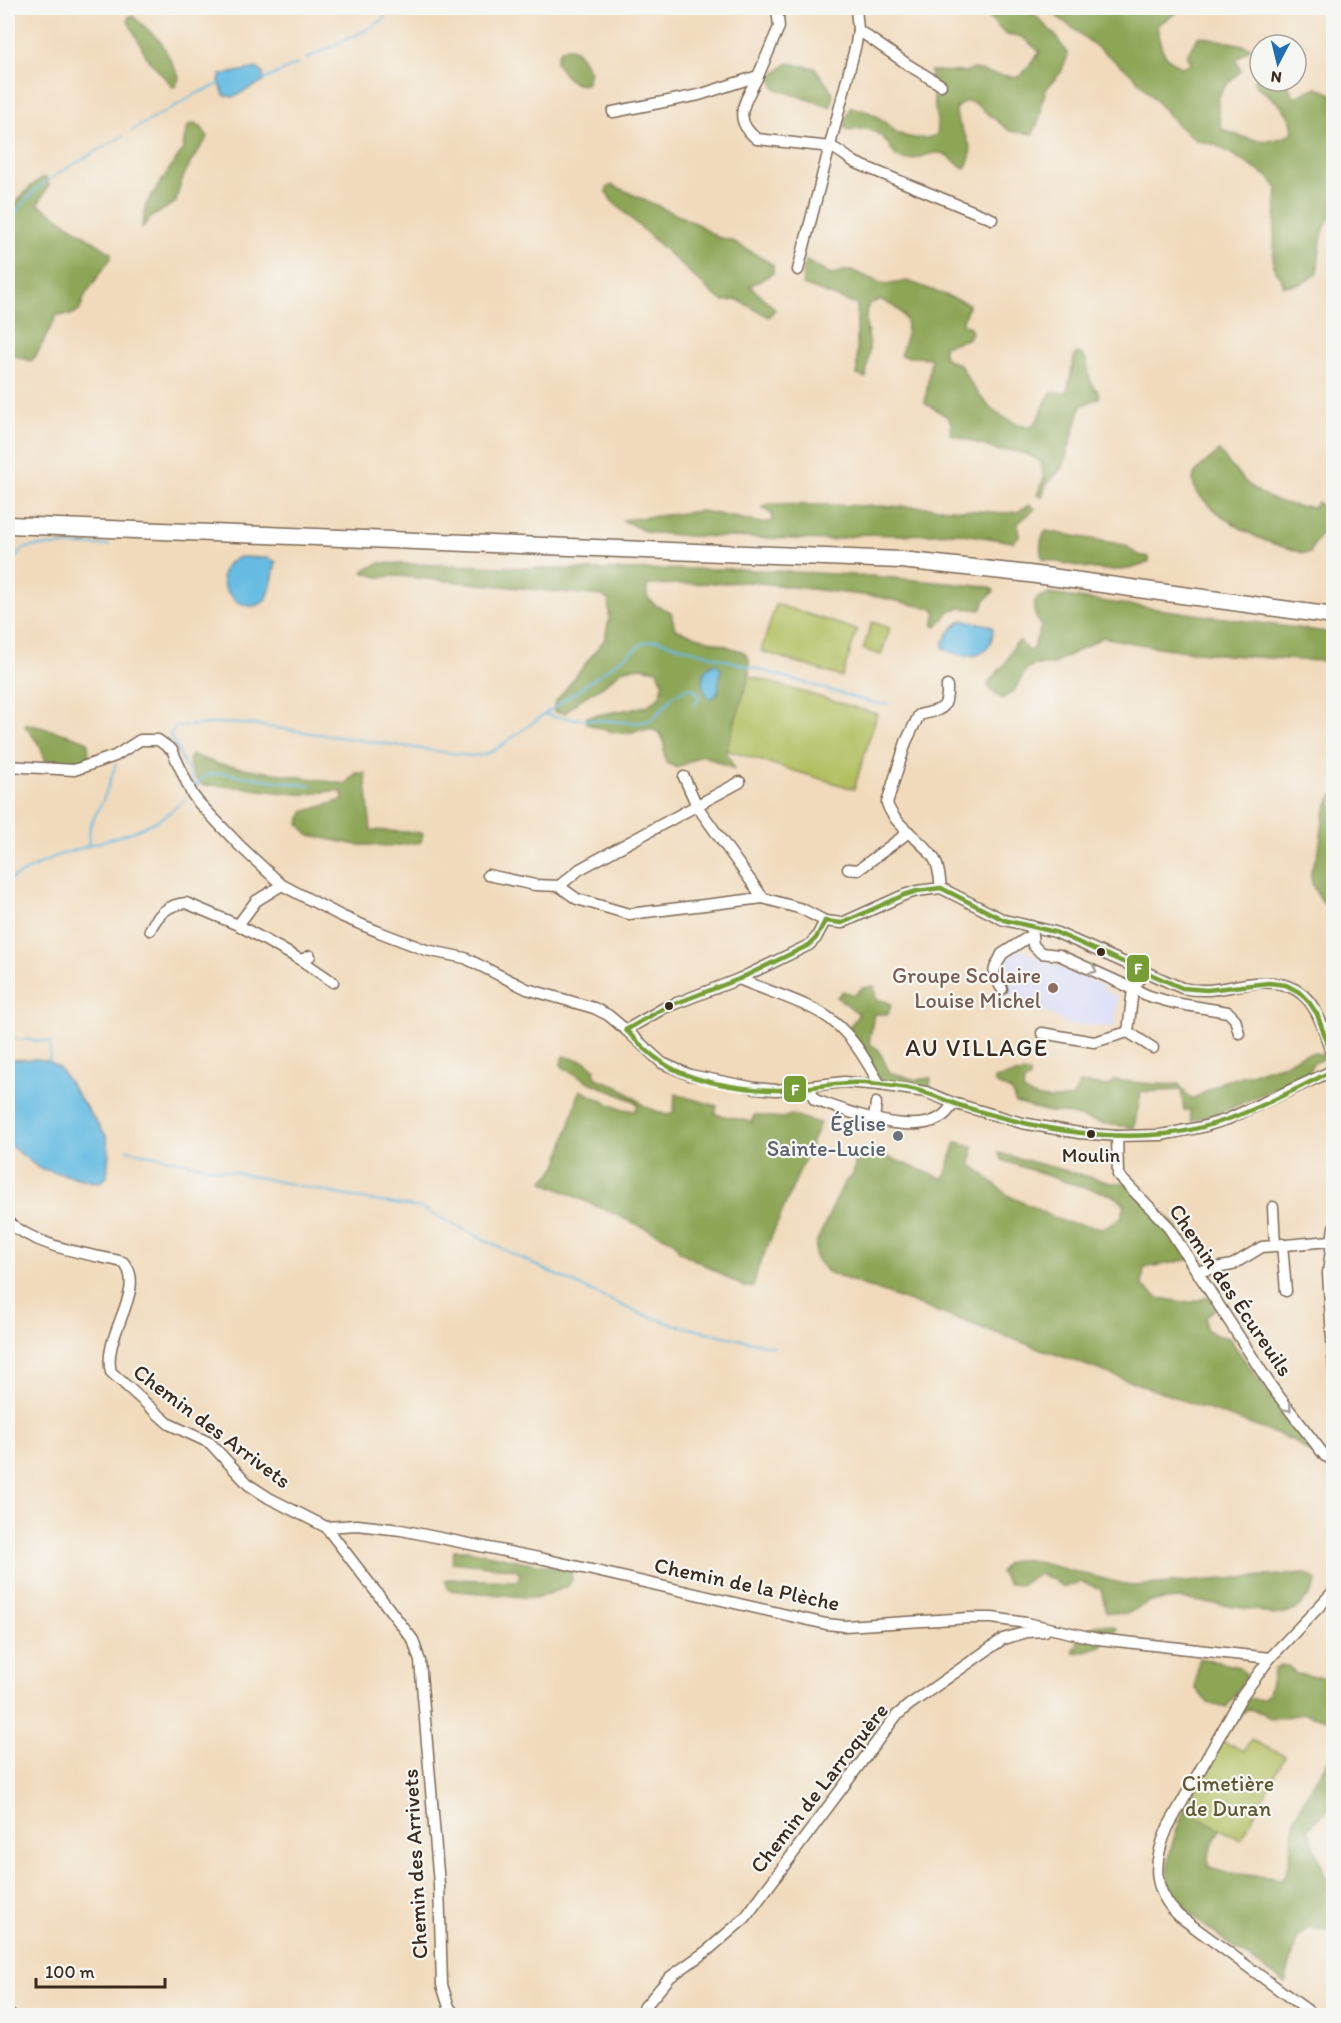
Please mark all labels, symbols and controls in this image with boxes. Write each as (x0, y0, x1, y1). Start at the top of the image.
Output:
north arrow (1248, 33, 1308, 93)
text: N (1270, 67, 1283, 87)
unlabelled marker (1095, 946, 1107, 958)
line badge: F (1126, 954, 1150, 983)
text: F (1134, 959, 1143, 978)
place label: Groupe Scolaire Louise Michel (892, 962, 1041, 1014)
one-way arrow (1086, 963, 1097, 975)
marker: Groupe Scolaire Louise Michel (1046, 981, 1060, 995)
unlabelled marker (663, 1000, 675, 1012)
district label: AU VILLAGE (905, 1033, 1049, 1062)
line badge: F (783, 1075, 807, 1103)
text: F (791, 1080, 800, 1099)
place label: Église Sainte-Lucie (767, 1110, 886, 1162)
marker: Moulin (1085, 1128, 1097, 1140)
marker: Église Sainte-Lucie (891, 1129, 905, 1143)
place label: Moulin (1062, 1143, 1120, 1167)
street label: Chemin des Écureuils (1163, 1198, 1299, 1382)
street label: Chemin des Arrivets (128, 1358, 296, 1494)
one-way arrow (1281, 1401, 1292, 1412)
street label: Chemin de la Plèche (652, 1551, 842, 1617)
street label: Chemin de Larroquère (744, 1698, 894, 1878)
street label: Chemin des Arrivets (397, 1768, 433, 1960)
park label: Cimetière de Duran (1182, 1770, 1274, 1822)
scale bar (36, 1951, 165, 1989)
text: 100 m (45, 1961, 95, 1983)

